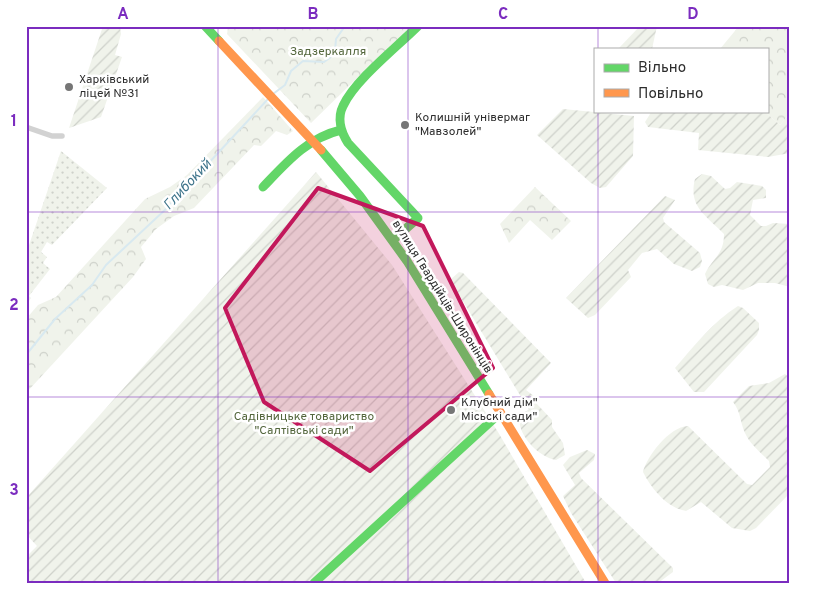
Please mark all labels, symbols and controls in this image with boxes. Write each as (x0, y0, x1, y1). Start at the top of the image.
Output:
text: A (117, 5, 129, 25)
text: B (307, 5, 319, 25)
text: C (498, 5, 508, 25)
text: D (687, 5, 699, 25)
park label: Задзеркалля (290, 44, 366, 60)
legend (594, 48, 768, 112)
text: Вільно (638, 59, 686, 78)
place label: Харківський ліцей №31 (79, 72, 149, 102)
marker: Харківський ліцей №31 (63, 81, 75, 93)
text: Повільно (638, 85, 703, 104)
place label: Колишній універмаг "Мавзолей" (415, 110, 530, 140)
text: 1 (11, 112, 17, 132)
marker: Колишній універмаг "Мавзолей" (399, 119, 411, 131)
water label: Глибокий (160, 155, 216, 214)
street label: вулиця Гвардійців-Широнінців (388, 217, 496, 377)
text: 2 (9, 296, 19, 316)
place label: Клубний дім" Місьскі сади" (461, 395, 538, 425)
marker: Клубний дім" Місьскі сади" (445, 404, 457, 416)
park label: Садівницьке товариство "Салтівські сади" (234, 409, 374, 439)
text: 3 (9, 481, 19, 501)

